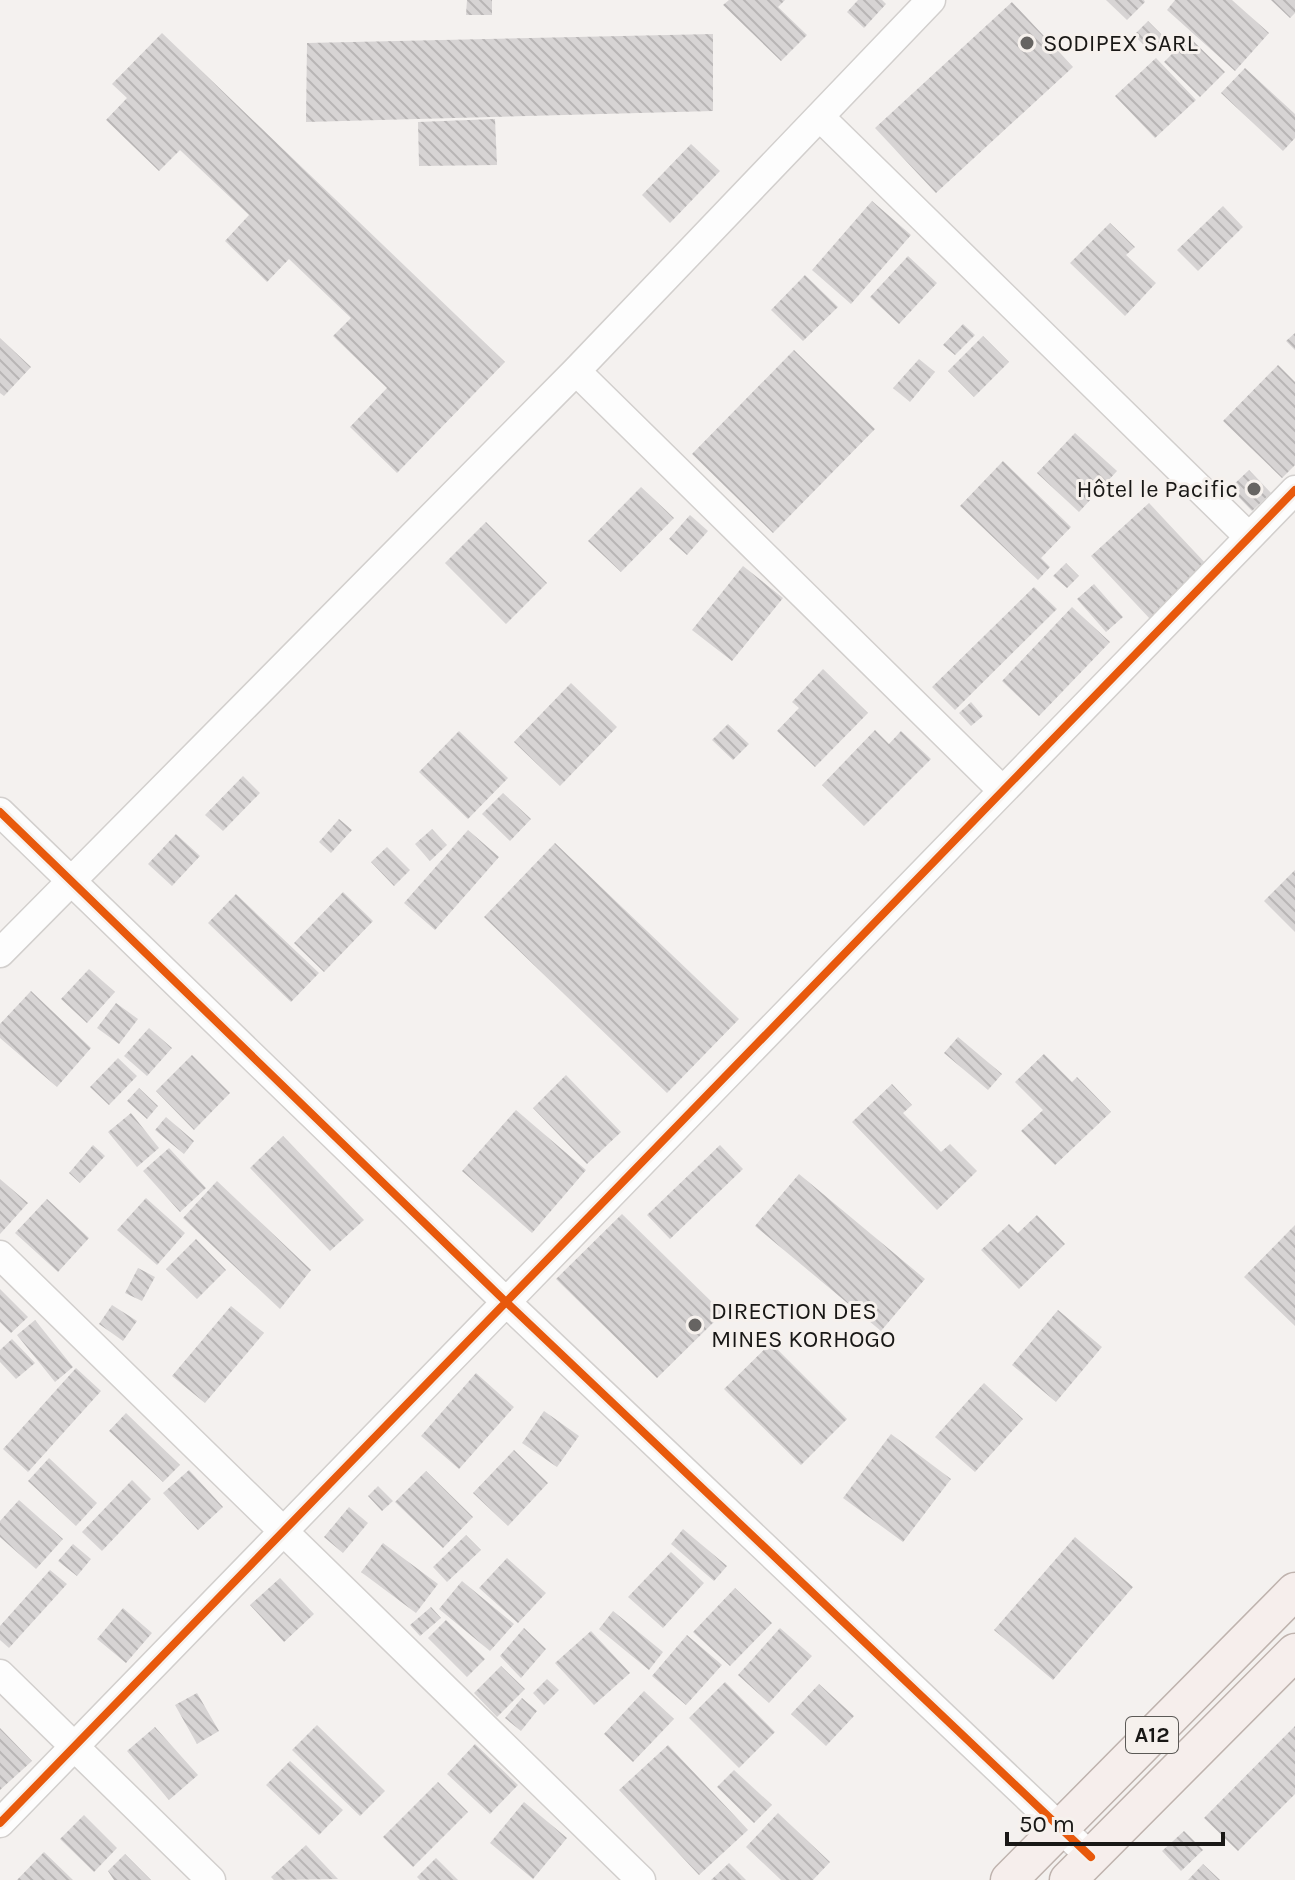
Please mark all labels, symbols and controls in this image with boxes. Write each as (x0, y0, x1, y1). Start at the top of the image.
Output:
place label: SODIPEX SARL (1043, 29, 1198, 57)
marker: SODIPEX SARL (1018, 34, 1036, 52)
place label: Hôtel le Pacific (1077, 475, 1238, 503)
marker: Hôtel le Pacific (1245, 480, 1263, 498)
place label: DIRECTION DES MINES KORHOGO (711, 1297, 895, 1353)
marker: DIRECTION DES MINES KORHOGO (686, 1316, 704, 1334)
road number: A12 (1126, 1717, 1178, 1753)
scale bar (1007, 1796, 1223, 1846)
text: 50 m (1019, 1810, 1075, 1838)

